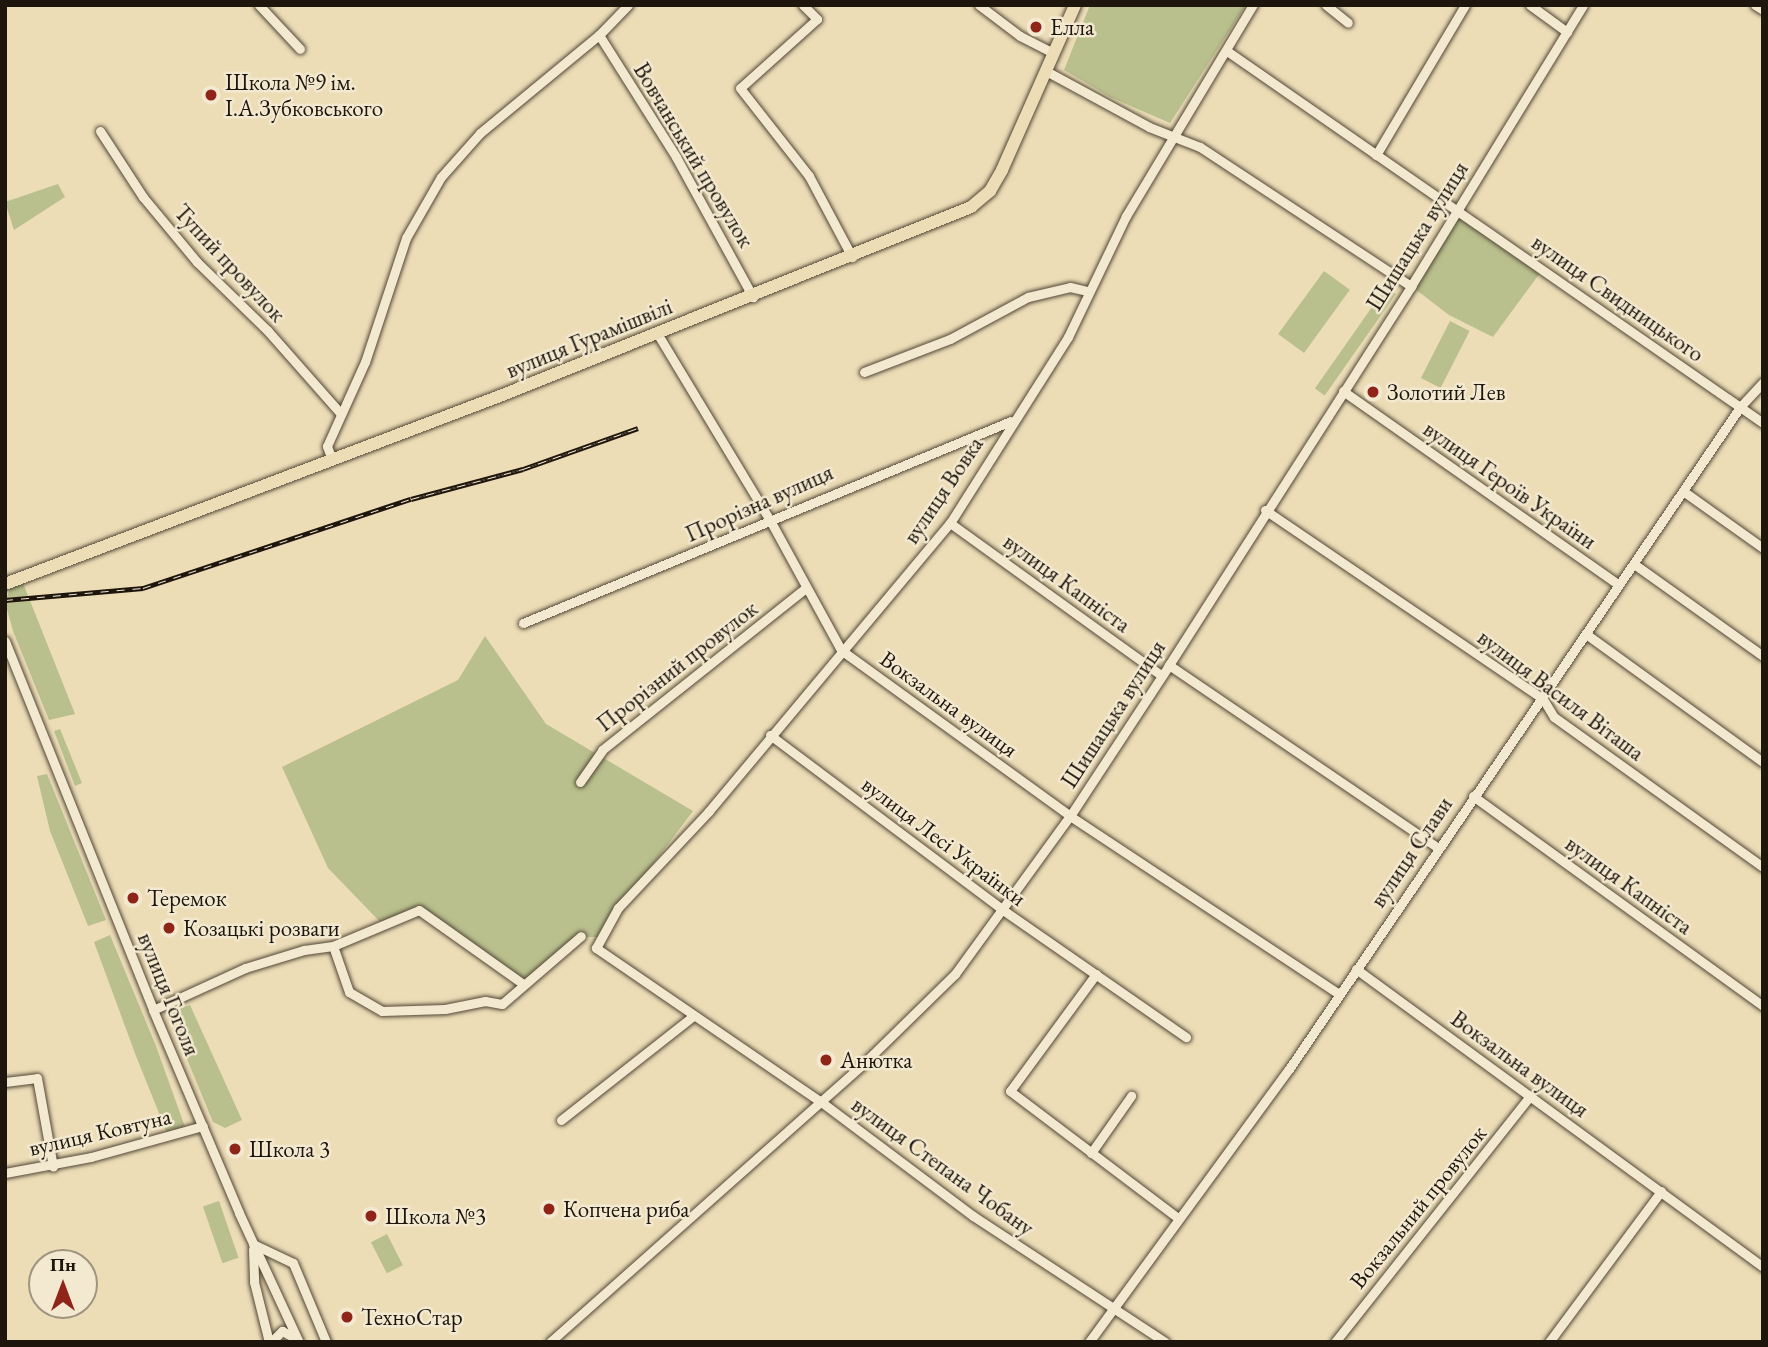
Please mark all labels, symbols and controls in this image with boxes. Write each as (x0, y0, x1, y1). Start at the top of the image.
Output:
place label: Елла (1050, 13, 1094, 41)
marker: Елла (1028, 19, 1044, 35)
street label: Вовчанський провулок (628, 57, 760, 253)
place label: Школа №9 ім. І.А.Зубковського (225, 68, 383, 122)
marker: Школа №9 ім. І.А.Зубковського (203, 87, 219, 103)
street label: Шишацька вулиця (1360, 156, 1474, 316)
street label: Тупий провулок (168, 198, 292, 328)
street label: вулиця Свидницького (1527, 228, 1709, 368)
street label: вулиця Гурамішвілі (502, 292, 676, 384)
place label: Золотий Лев (1387, 378, 1505, 406)
marker: Золотий Лев (1365, 384, 1381, 400)
street label: вулиця Героїв України (1418, 415, 1602, 555)
street label: вулиця Вовка (897, 431, 989, 549)
street label: Прорізна вулиця (681, 458, 837, 548)
street label: вулиця Капніста (998, 528, 1136, 638)
street label: Прорізний провулок (591, 595, 763, 737)
street label: вулиця Василя Віташа (1472, 623, 1650, 767)
street label: Шишацька вулиця (1055, 635, 1171, 793)
street label: Вокзальна вулиця (875, 645, 1023, 763)
street label: вулиця Лесі Українки (856, 770, 1032, 912)
street label: вулиця Слави (1364, 792, 1458, 912)
street label: вулиця Капніста (1560, 830, 1698, 940)
place label: Теремок (147, 884, 227, 912)
marker: Теремок (125, 890, 141, 906)
place label: Козацькі розваги (183, 914, 340, 942)
marker: Козацькі розваги (161, 920, 177, 936)
street label: вулиця Гоголя (132, 928, 206, 1060)
street label: Вокзальна вулиця (1446, 1005, 1594, 1123)
place label: Анютка (840, 1046, 912, 1074)
marker: Анютка (818, 1052, 834, 1068)
street label: вулиця Степана Чобану (846, 1091, 1040, 1241)
street label: вулиця Ковтуна (26, 1102, 174, 1162)
street label: Вокзальний провулок (1344, 1120, 1492, 1294)
place label: Школа 3 (249, 1135, 330, 1163)
marker: Школа 3 (227, 1141, 243, 1157)
place label: Копчена риба (563, 1195, 689, 1223)
marker: Копчена риба (541, 1201, 557, 1217)
place label: Школа №3 (385, 1202, 486, 1230)
marker: Школа №3 (363, 1208, 379, 1224)
north arrow (28, 1249, 98, 1319)
text: Пн (50, 1252, 76, 1277)
place label: ТехноСтар (361, 1303, 463, 1331)
marker: ТехноСтар (339, 1309, 355, 1325)

